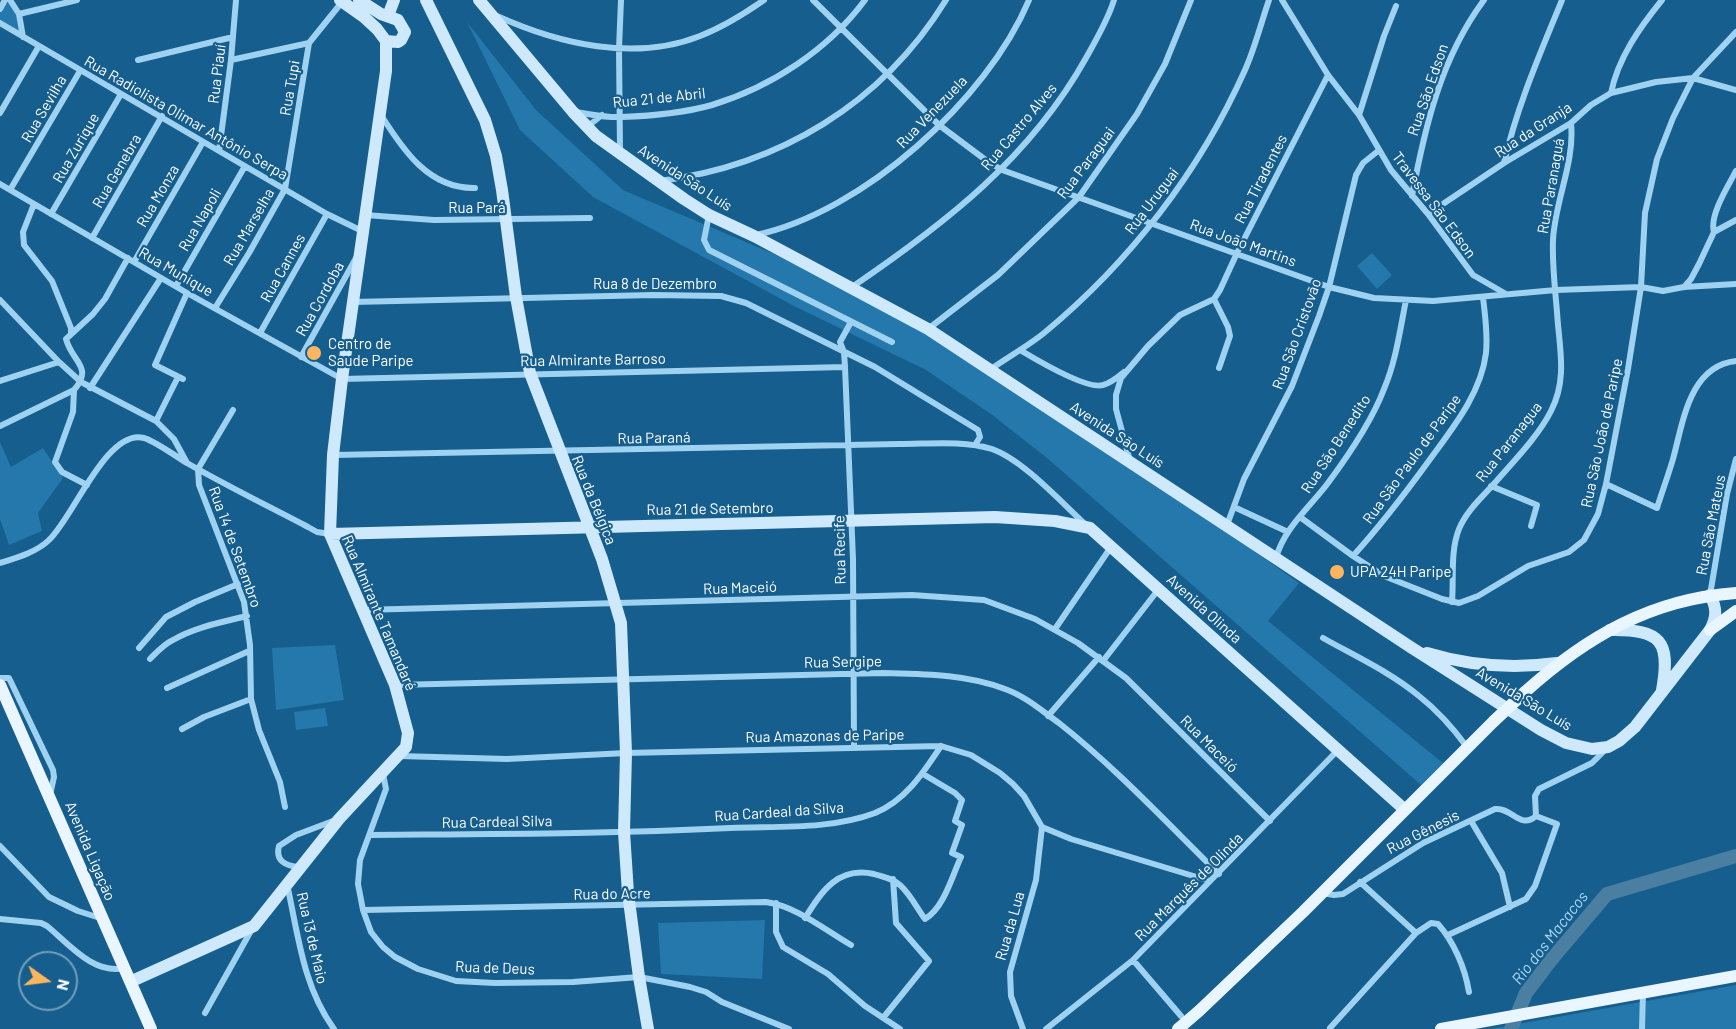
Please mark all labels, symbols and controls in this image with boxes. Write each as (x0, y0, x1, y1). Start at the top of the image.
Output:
street label: Rua São Edson (1404, 42, 1452, 138)
street label: Rua Piauí (204, 43, 230, 105)
street label: Rua Radiolista Olimar Antônio Serpa (81, 52, 291, 184)
street label: Rua Tupi (276, 59, 304, 117)
street label: Rua Sevilha (18, 72, 70, 146)
street label: Rua Venezuela (893, 72, 971, 152)
street label: Rua Castro Alves (977, 80, 1061, 174)
street label: Rua 21 de Abril (612, 84, 706, 112)
street label: Rua da Granja (1491, 98, 1575, 162)
street label: Rua Zurique (49, 110, 103, 186)
street label: Rua Paraguai (1053, 124, 1119, 202)
street label: Rua Genebra (89, 131, 145, 211)
street label: Rua Tiradentes (1231, 131, 1291, 227)
street label: Rua Paranaguá (1534, 137, 1568, 235)
street label: Avenida São Luís (635, 141, 735, 215)
street label: Travessa São Edson (1388, 148, 1480, 262)
street label: Rua Monza (133, 162, 183, 230)
street label: Rua Uruguai (1121, 164, 1183, 238)
street label: Rua Napoli (175, 185, 225, 255)
street label: Rua Marselha (220, 185, 278, 269)
street label: Rua Pará (448, 199, 506, 217)
street label: Rua João Martins (1187, 215, 1299, 271)
street label: Rua Cannes (257, 231, 309, 305)
street label: Rua Munique (136, 243, 216, 301)
street label: Rua Cordoba (292, 258, 348, 340)
street label: Rua 8 de Dezembro (593, 275, 717, 293)
street label: Rua São Cristovão (1269, 276, 1325, 392)
place label: Centro de Saude Paripe (328, 335, 414, 370)
marker: Centro de Saude Paripe (305, 344, 323, 362)
street label: Rua Almirante Barroso (520, 350, 666, 370)
street label: Rua São João de Paripe (1577, 357, 1627, 509)
street label: Rua São Benedito (1297, 391, 1375, 497)
street label: Rua São Paulo de Paripe (1359, 391, 1465, 527)
street label: Avenida São Luís (1067, 398, 1167, 472)
street label: Rua Paranagua (1472, 398, 1546, 486)
street label: Rua Paraná (617, 428, 691, 448)
street label: Rua da Bélgica (568, 453, 620, 547)
street label: Rua São Mateus (1692, 473, 1730, 577)
street label: Rua 14 de Setembro (205, 484, 265, 610)
street label: Rua 21 de Setembro (646, 499, 774, 519)
street label: Rua Recife (830, 515, 850, 585)
street label: Rua Almirante Tamandaré (338, 532, 420, 694)
marker: UPA 24H Paripe (1328, 563, 1346, 581)
place label: UPA 24H Paripe (1350, 563, 1451, 581)
street label: Avenida Olinda (1163, 571, 1245, 647)
street label: Rua Maceió (703, 578, 777, 598)
street label: Rua Sergipe (804, 652, 882, 672)
street label: Avenida São Luís (1473, 663, 1575, 735)
street label: Rua Maceió (1177, 712, 1241, 776)
street label: Rua Amazonas de Paripe (745, 726, 905, 746)
street label: Rua Cardeal da Silva (714, 798, 844, 826)
street label: Avenida Ligação (61, 799, 119, 903)
street label: Rua Gênesis (1384, 806, 1462, 858)
street label: Rua Cardeal Silva (441, 812, 553, 832)
street label: Rua Marquês de Olinda (1131, 829, 1247, 945)
street label: Rua do Acre (573, 884, 651, 904)
water label: Rio dos Macacos (1508, 888, 1592, 988)
street label: Rua da Lua (992, 889, 1028, 963)
street label: Rua 13 de Maio (293, 890, 331, 986)
north arrow (18, 951, 78, 1011)
street label: Rua de Deus (455, 958, 535, 978)
text: N (54, 978, 75, 992)

